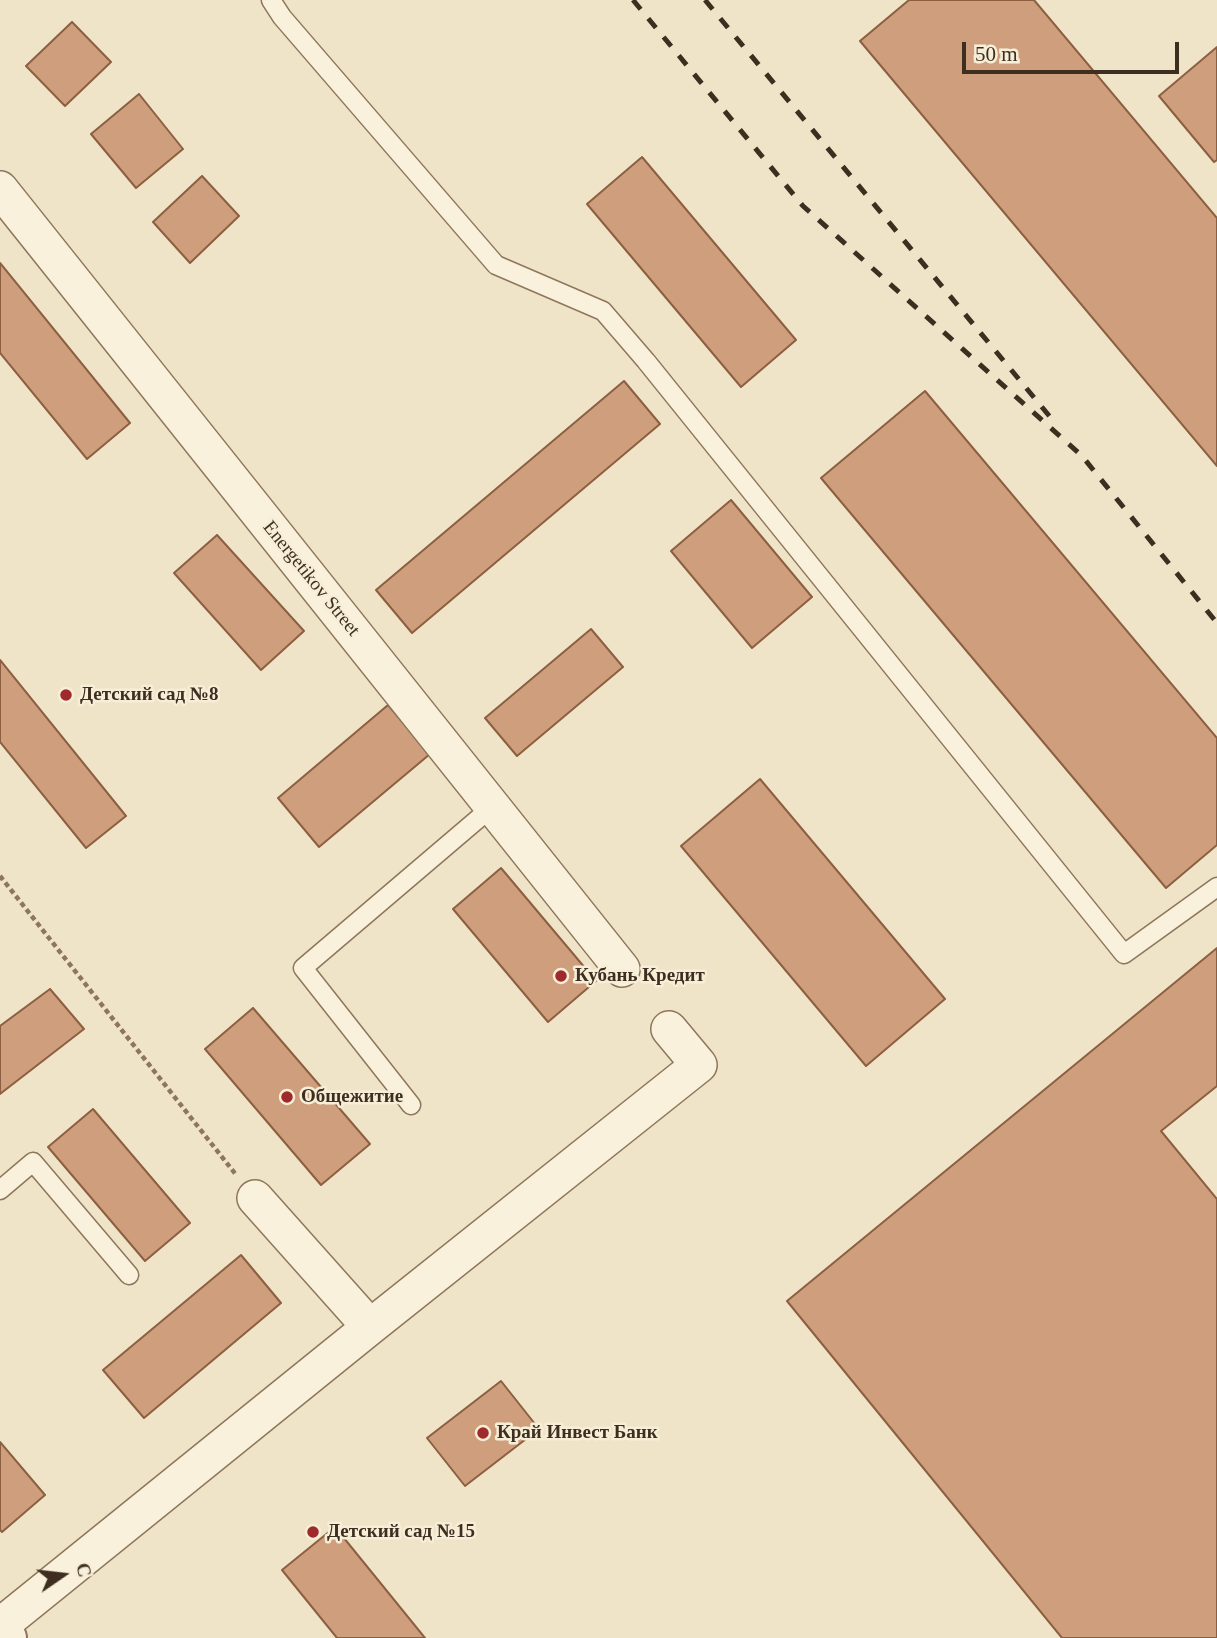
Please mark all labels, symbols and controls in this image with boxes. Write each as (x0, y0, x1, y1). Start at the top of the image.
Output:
scale bar (965, 28, 1182, 72)
text: 50 m (975, 42, 1018, 66)
street label: Energetikov Street (258, 517, 364, 641)
place label: Детский сад №8 (80, 684, 218, 706)
marker: Детский сад №8 (58, 687, 74, 703)
place label: Кубань Кредит (575, 965, 705, 987)
marker: Кубань Кредит (553, 968, 569, 984)
place label: Общежитие (301, 1086, 403, 1108)
marker: Общежитие (279, 1089, 295, 1105)
place label: Край Инвест Банк (497, 1422, 658, 1444)
marker: Край Инвест Банк (475, 1425, 491, 1441)
place label: Детский сад №15 (327, 1521, 475, 1543)
marker: Детский сад №15 (305, 1524, 321, 1540)
north arrow (28, 1540, 98, 1610)
text: С (72, 1561, 96, 1579)

